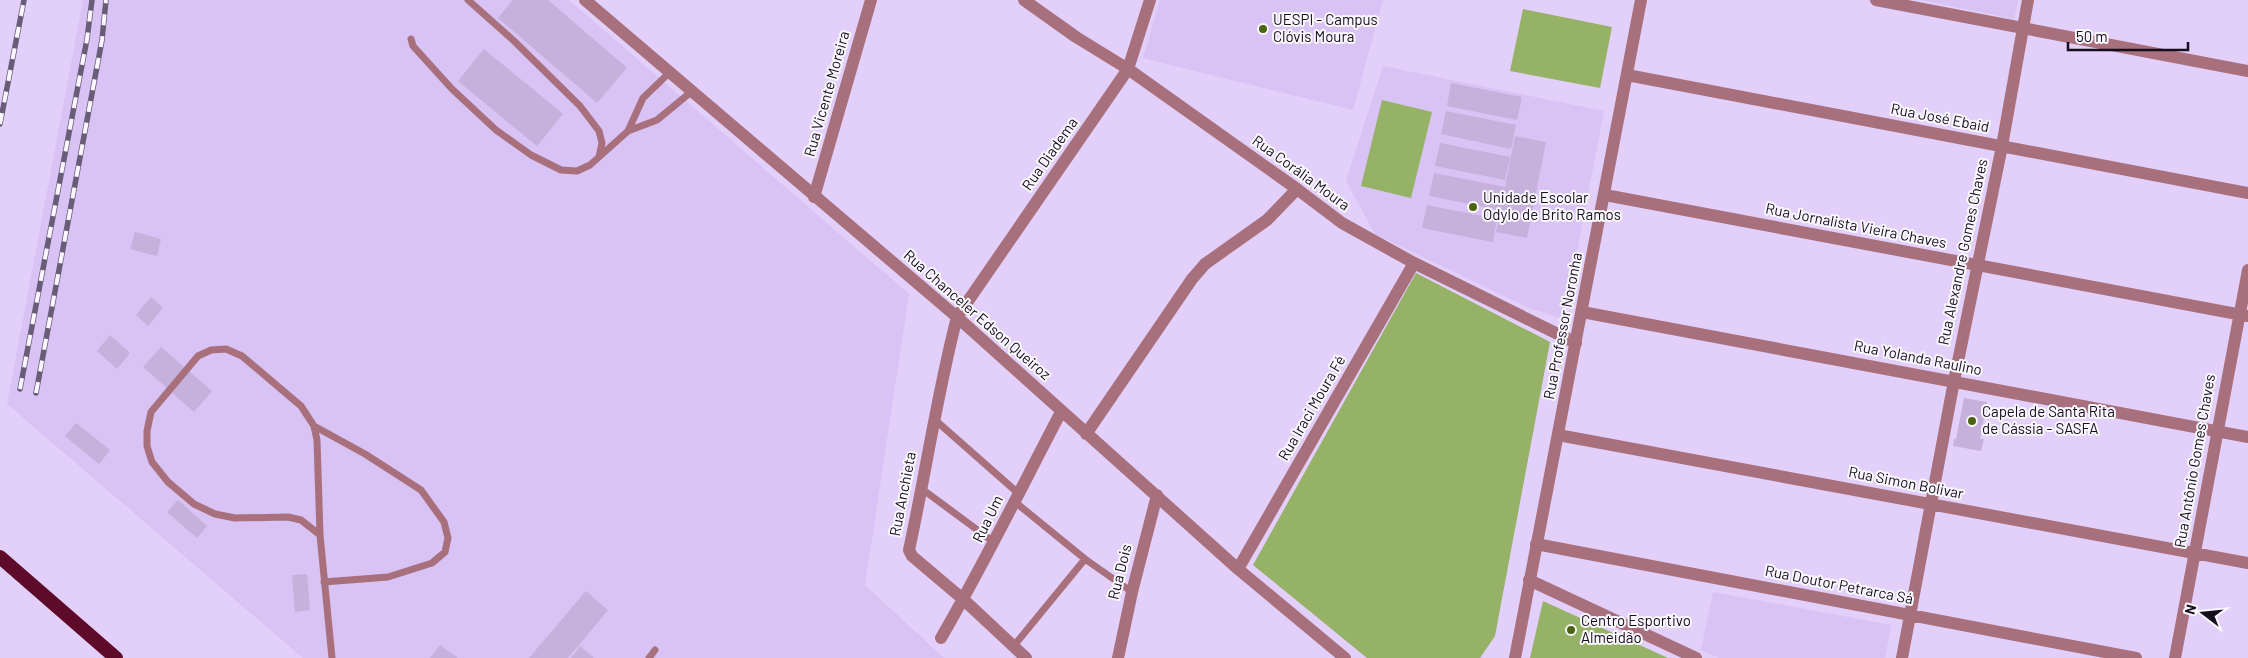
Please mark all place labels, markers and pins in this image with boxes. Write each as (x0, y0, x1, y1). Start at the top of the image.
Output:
place label: UESPI - Campus Clóvis Moura (1273, 10, 1378, 45)
marker: UESPI - Campus Clóvis Moura (1257, 23, 1269, 35)
place label: Unidade Escolar Odylo de Brito Ramos (1483, 188, 1621, 223)
marker: Unidade Escolar Odylo de Brito Ramos (1467, 201, 1479, 213)
place label: Capela de Santa Rita de Cássia - SASFA (1982, 402, 2115, 437)
marker: Capela de Santa Rita de Cássia - SASFA (1966, 415, 1978, 427)
place label: Centro Esportivo Almeidão (1581, 611, 1691, 646)
marker: Centro Esportivo Almeidão (1565, 624, 1577, 636)

